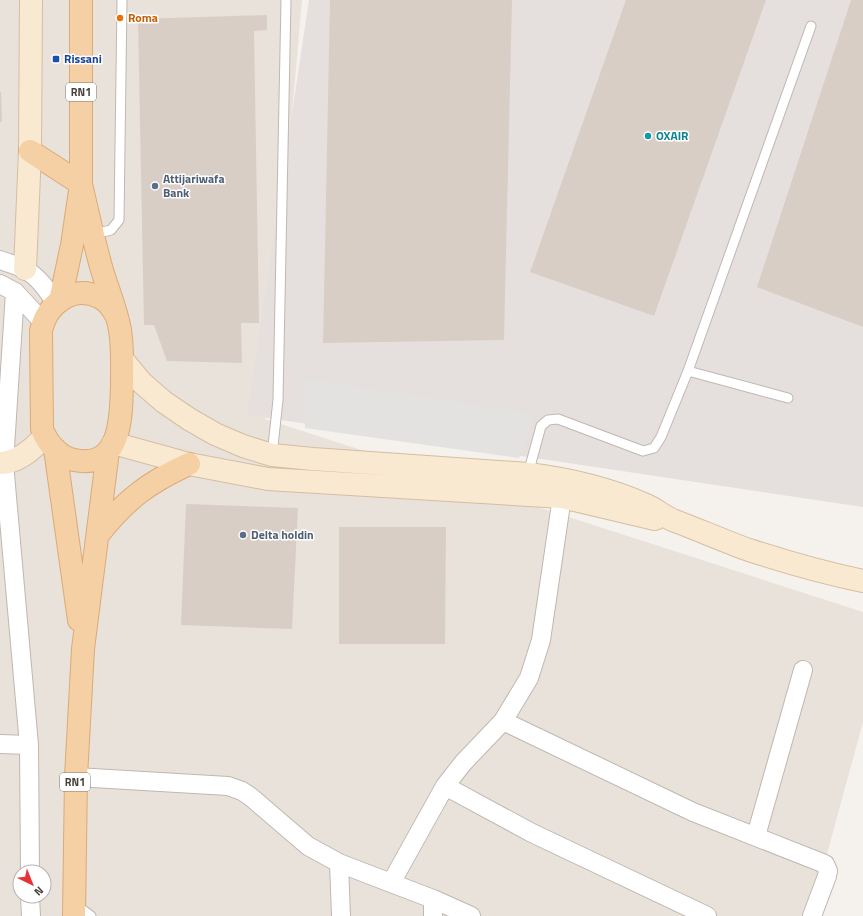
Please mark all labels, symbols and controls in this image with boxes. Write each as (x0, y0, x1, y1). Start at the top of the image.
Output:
place label: Roma (128, 8, 158, 27)
marker: Roma (115, 13, 125, 23)
place label: Rissani (64, 49, 102, 68)
marker: Rissani (51, 54, 61, 64)
road number: RN1 (66, 83, 96, 101)
place label: OXAIR (656, 126, 689, 145)
marker: OXAIR (643, 131, 653, 141)
place label: Attijariwafa Bank (163, 169, 225, 202)
marker: Attijariwafa Bank (150, 181, 160, 191)
place label: Delta holdin (251, 525, 314, 544)
marker: Delta holdin (238, 530, 248, 540)
road number: RN1 (60, 773, 90, 791)
north arrow (12, 864, 52, 904)
text: N (31, 883, 47, 900)

